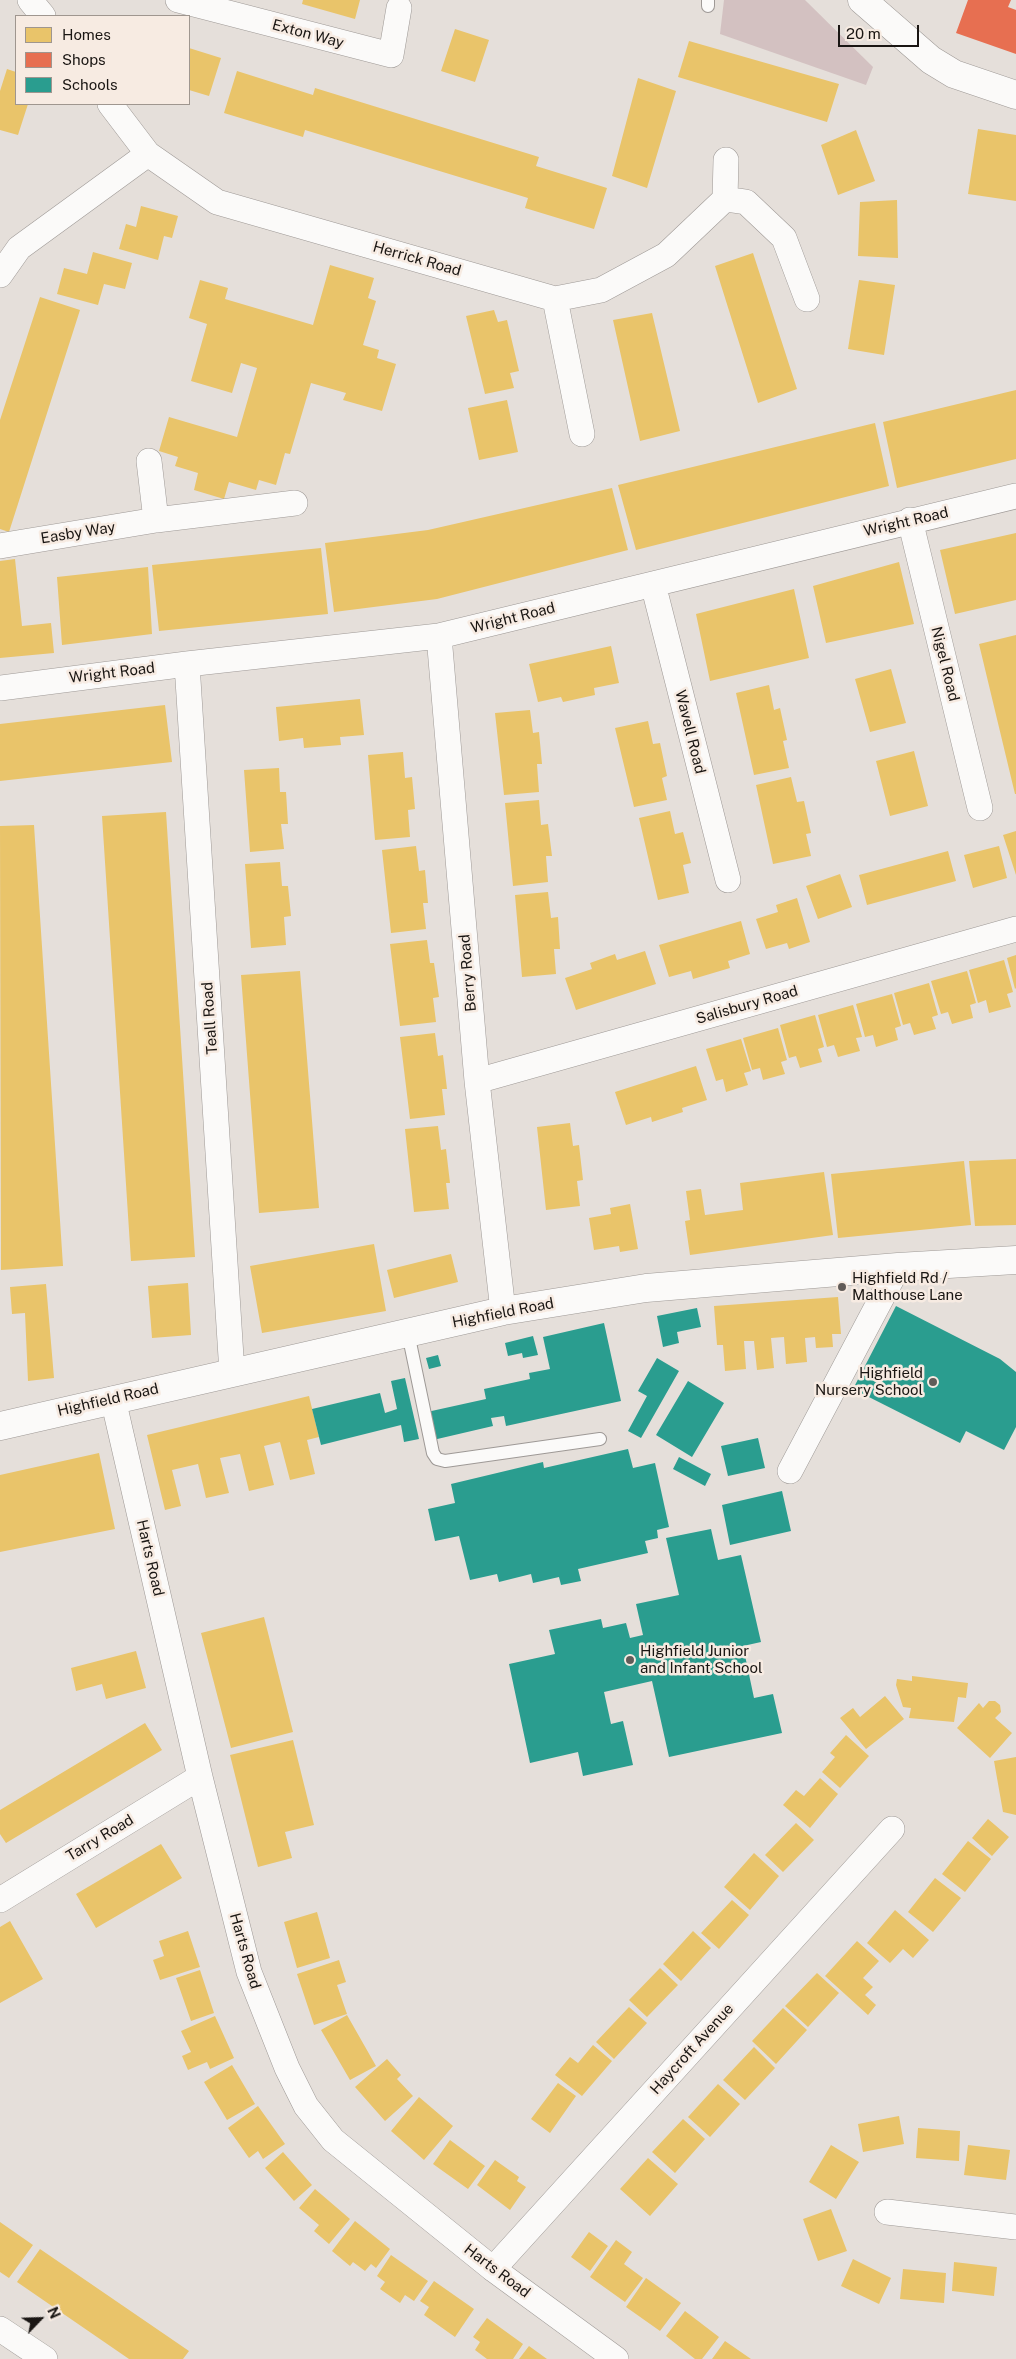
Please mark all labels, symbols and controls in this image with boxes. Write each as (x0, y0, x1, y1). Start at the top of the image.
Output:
legend (15, 15, 190, 105)
scale bar (841, 15, 922, 47)
street label: Exton Way (270, 16, 346, 52)
text: 20 m (846, 25, 881, 42)
text: Homes (62, 26, 111, 43)
text: Shops (62, 51, 106, 68)
text: Schools (62, 76, 118, 93)
street label: Herrick Road (371, 238, 463, 280)
street label: Wright Road (862, 504, 950, 540)
street label: Easby Way (39, 518, 117, 548)
street label: Wright Road (469, 599, 557, 637)
street label: Nigel Road (927, 625, 963, 703)
street label: Wright Road (68, 659, 156, 687)
street label: Wavell Road (671, 688, 709, 776)
street label: Berry Road (456, 933, 480, 1013)
street label: Teall Road (198, 981, 222, 1055)
street label: Salisbury Road (694, 982, 800, 1028)
place label: Highfield Rd / Malthouse Lane (852, 1269, 963, 1304)
marker: Highfield Rd / Malthouse Lane (836, 1281, 848, 1293)
street label: Highfield Road (451, 1294, 555, 1332)
place label: Highfield Nursery School (815, 1364, 923, 1399)
marker: Highfield Nursery School (927, 1376, 939, 1388)
street label: Highfield Road (56, 1380, 160, 1420)
street label: Harts Road (132, 1518, 168, 1598)
place label: Highfield Junior and Infant School (640, 1642, 763, 1677)
marker: Highfield Junior and Infant School (624, 1654, 636, 1666)
street label: Tarry Road (63, 1811, 137, 1865)
street label: Harts Road (226, 1911, 264, 1991)
street label: Haycroft Avenue (647, 2000, 737, 2098)
street label: Harts Road (460, 2240, 534, 2302)
north arrow (15, 2294, 65, 2344)
text: N (44, 2305, 63, 2321)

